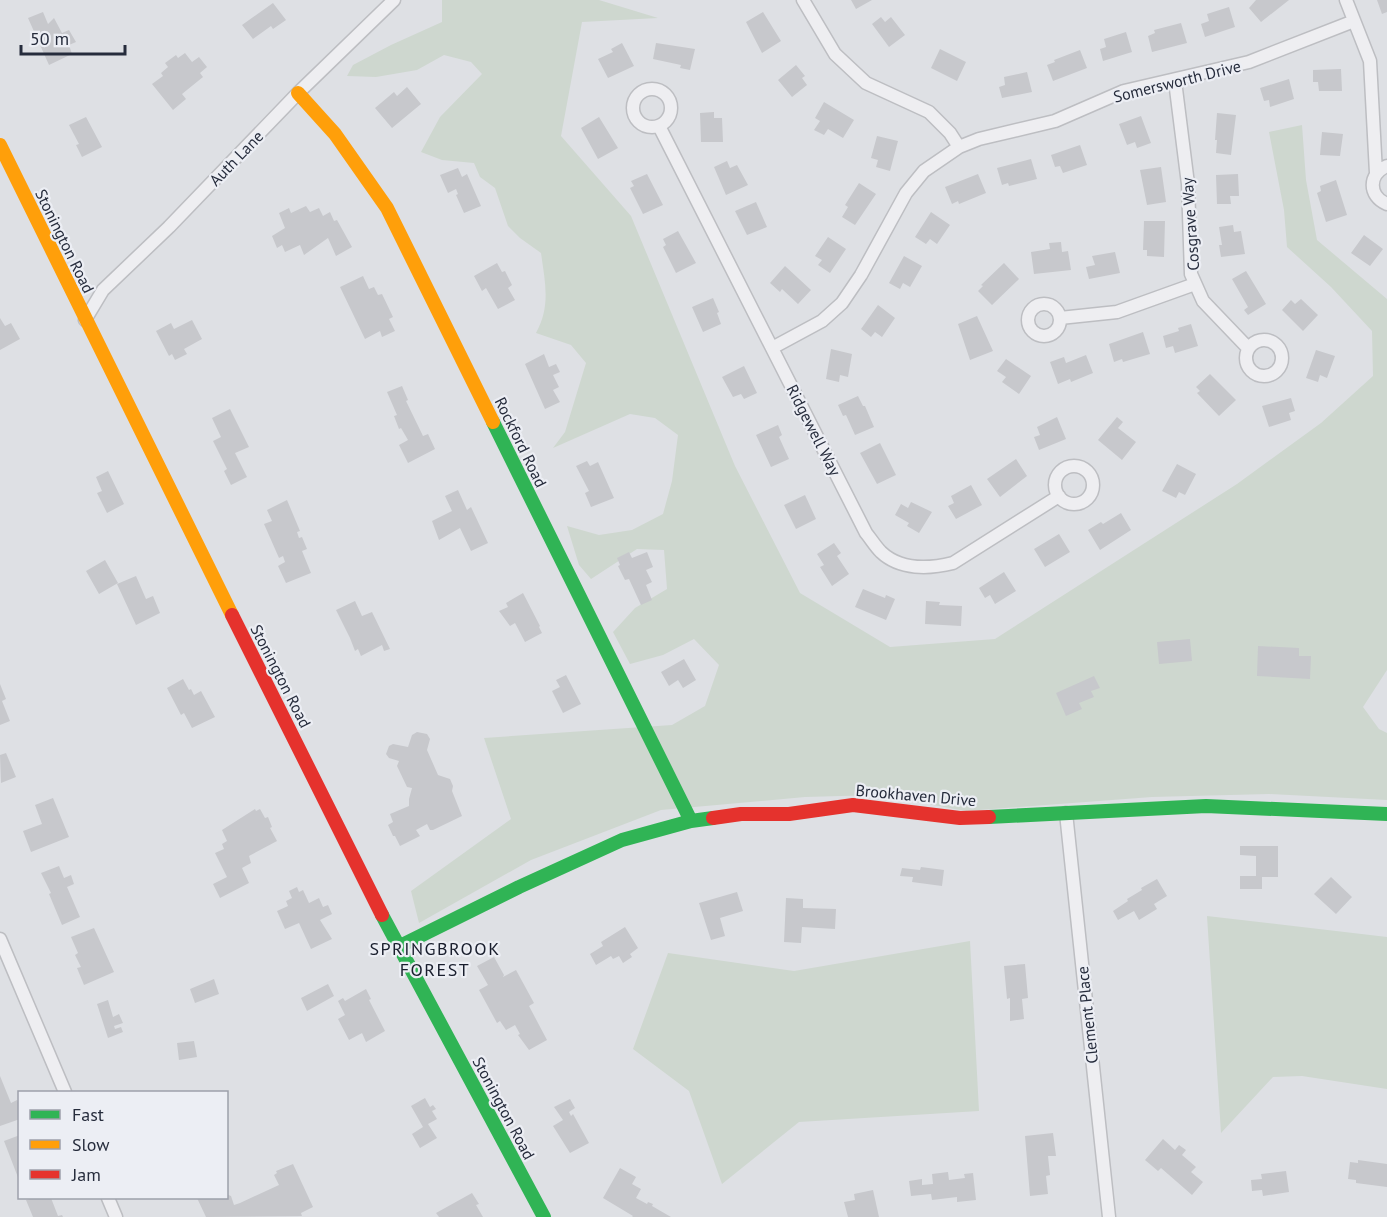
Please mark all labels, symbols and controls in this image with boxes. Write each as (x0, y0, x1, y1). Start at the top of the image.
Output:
scale bar (21, 18, 124, 56)
text: 50 m (30, 27, 69, 50)
street label: Somersworth Drive (1111, 55, 1243, 107)
street label: Auth Lane (205, 126, 267, 190)
street label: Cosgrave Way (1177, 176, 1203, 271)
street label: Stonington Road (31, 186, 99, 296)
street label: Ridgewell Way (782, 381, 846, 480)
street label: Rockford Road (491, 394, 551, 490)
street label: Stonington Road (246, 621, 316, 731)
street label: Brookhaven Drive (855, 780, 977, 810)
district label: SPRINGBROOK FOREST (369, 937, 501, 981)
street label: Clement Place (1072, 965, 1102, 1065)
street label: Stonington Road (469, 1053, 539, 1163)
legend (18, 1091, 228, 1199)
text: Fast (72, 1103, 104, 1126)
text: Slow (72, 1133, 110, 1156)
text: Jam (71, 1163, 101, 1186)

